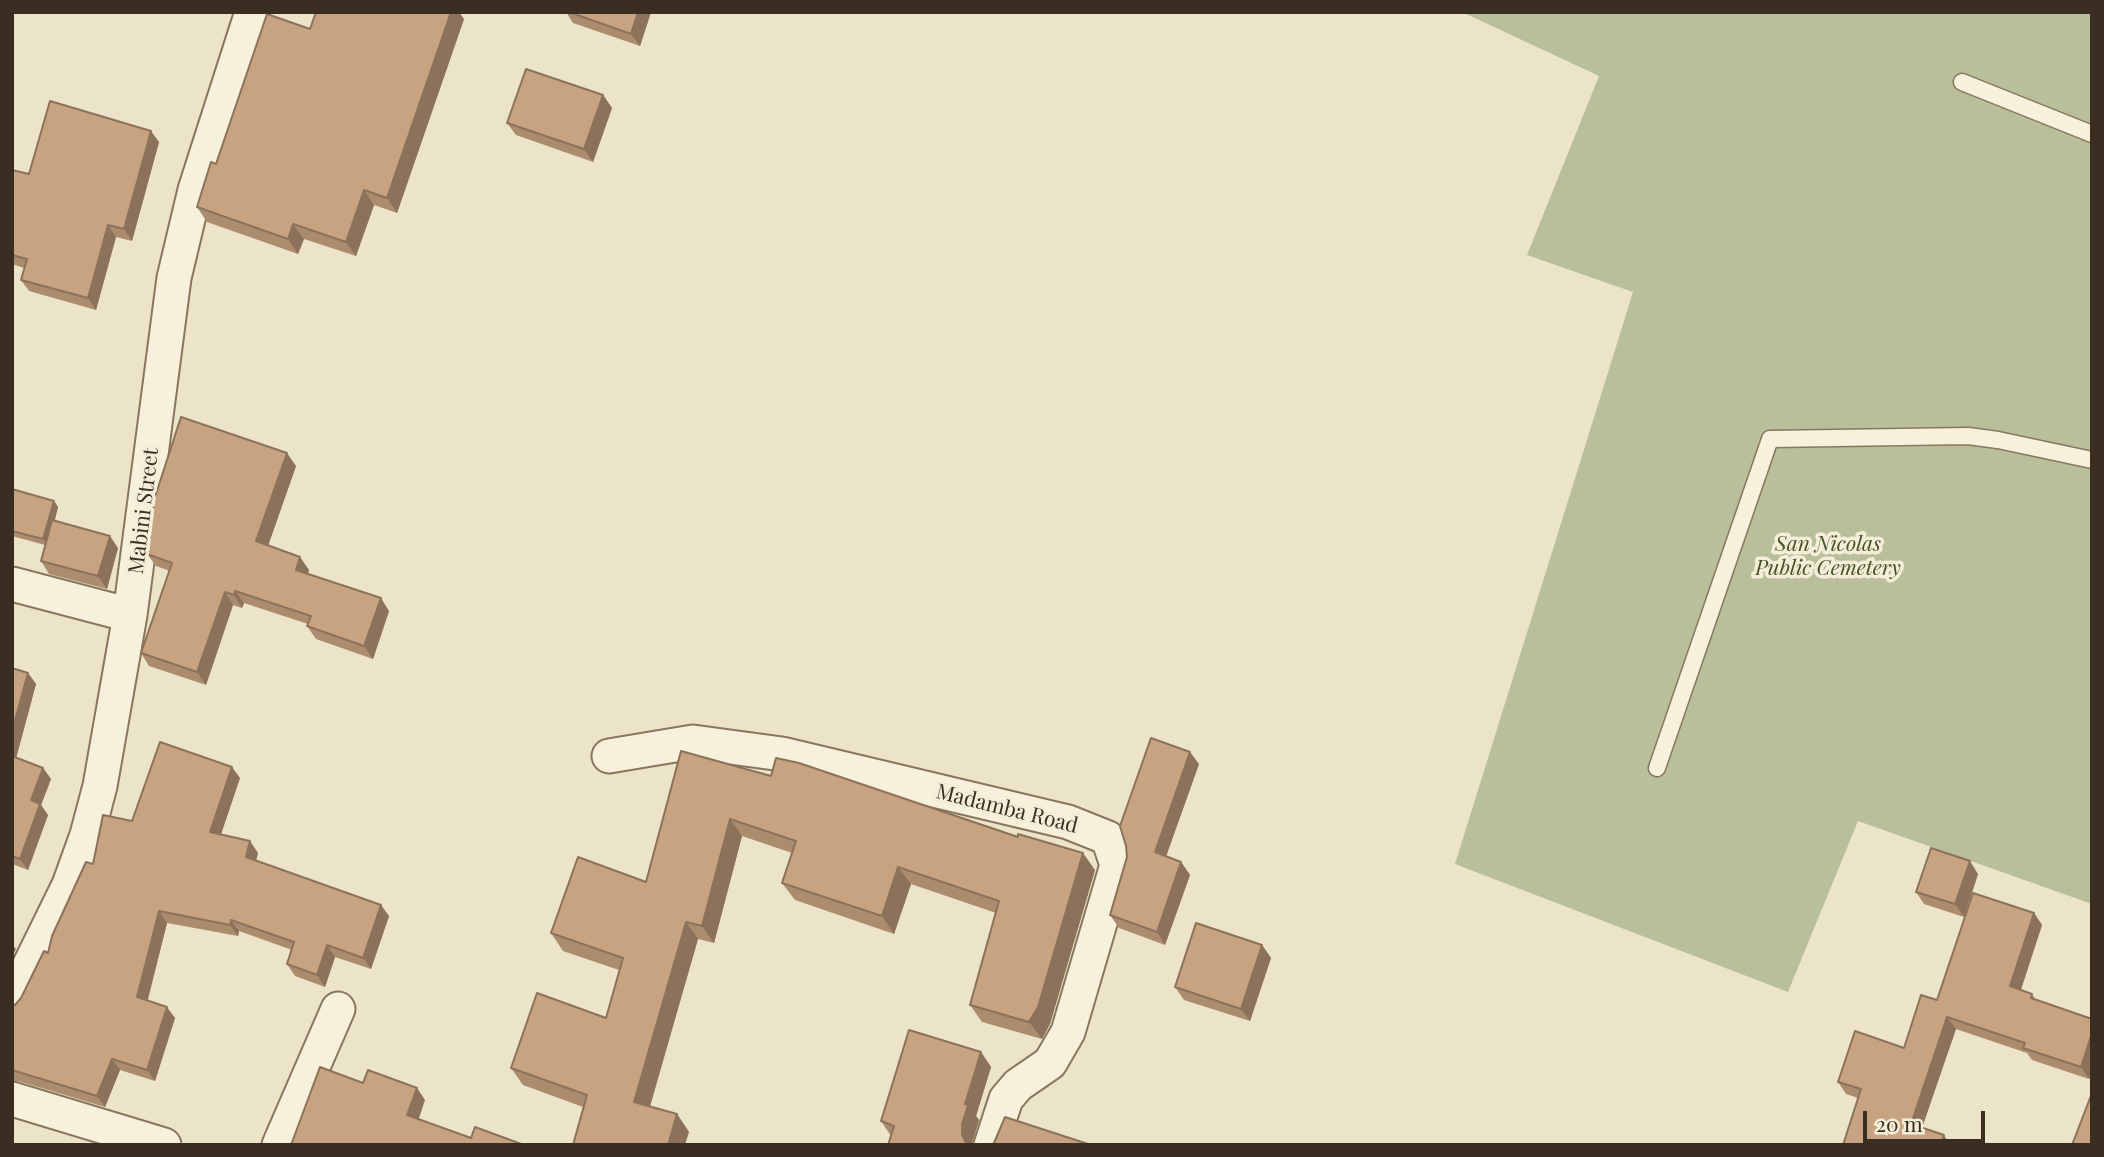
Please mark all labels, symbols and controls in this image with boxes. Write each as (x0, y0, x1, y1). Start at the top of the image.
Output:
street label: Mabini Street (124, 446, 164, 576)
park label: San Nicolas Public Cemetery (1755, 531, 1901, 581)
street label: Madamba Road (933, 779, 1081, 839)
scale bar (1866, 1098, 1988, 1142)
text: 20 m (1876, 1109, 1923, 1137)

